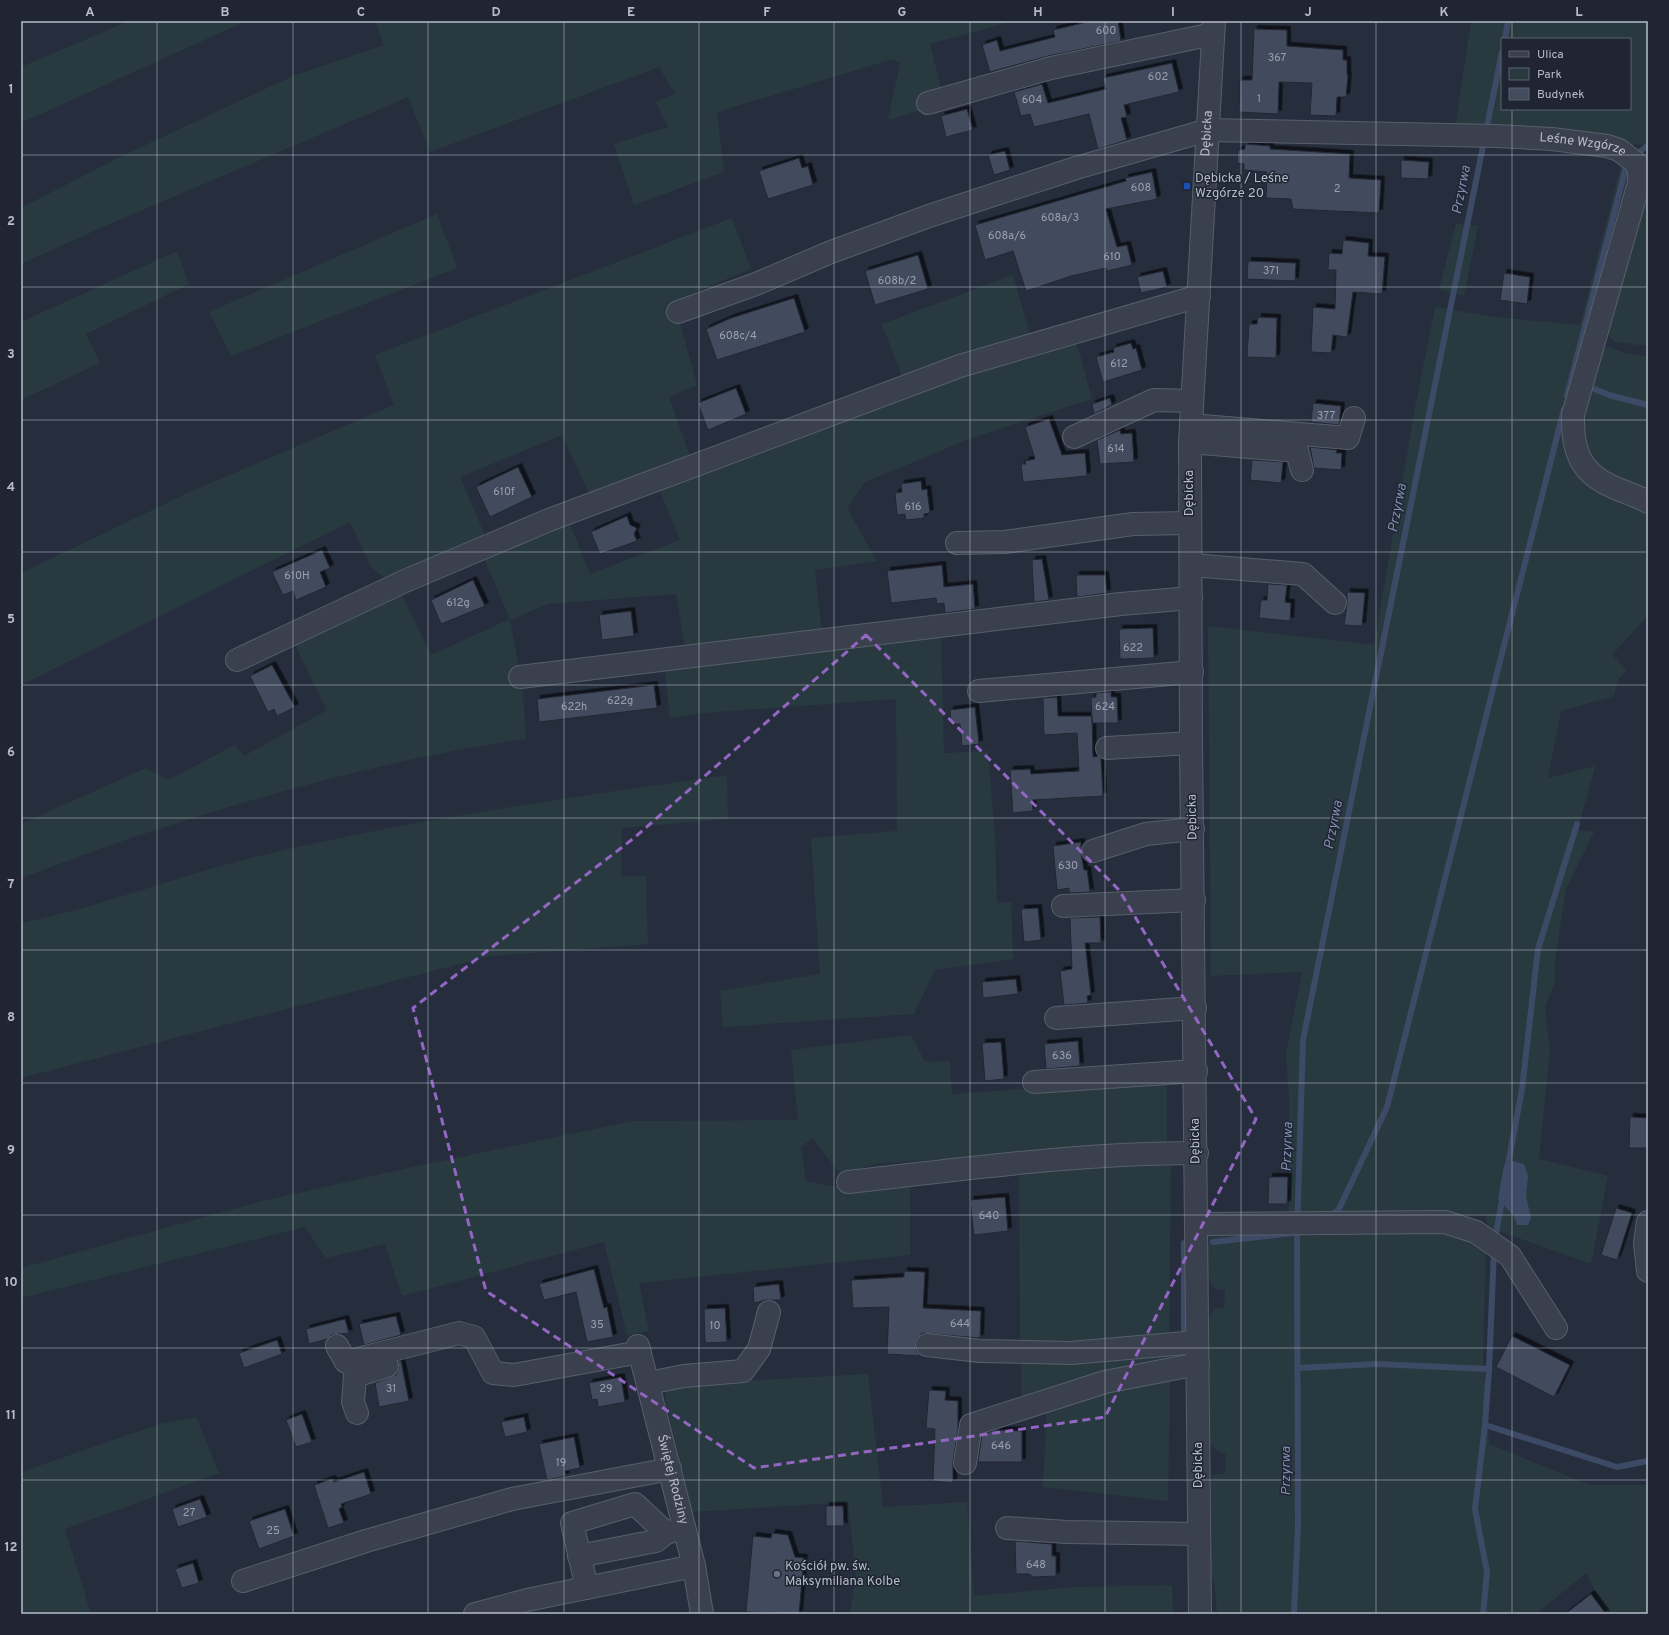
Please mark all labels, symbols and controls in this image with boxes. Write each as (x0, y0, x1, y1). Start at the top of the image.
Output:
text: A (85, 5, 95, 21)
text: B (221, 5, 230, 21)
text: C (357, 5, 365, 21)
text: D (491, 5, 501, 21)
text: E (627, 5, 635, 21)
text: F (763, 5, 771, 21)
text: G (898, 5, 907, 21)
text: H (1033, 5, 1043, 21)
text: I (1171, 5, 1175, 21)
text: J (1304, 5, 1312, 21)
text: K (1439, 5, 1449, 21)
text: L (1575, 5, 1583, 21)
house number: 600 (1096, 24, 1116, 38)
legend (1501, 38, 1631, 110)
text: Ulica (1537, 47, 1564, 63)
house number: 367 (1268, 51, 1287, 65)
text: Park (1537, 67, 1562, 83)
house number: 602 (1148, 70, 1168, 84)
text: 1 (8, 82, 14, 98)
text: Budynek (1537, 87, 1585, 103)
house number: 1 (1257, 92, 1261, 106)
house number: 604 (1022, 93, 1042, 107)
street label: Dębicka (1198, 110, 1217, 157)
street label: Leśne Wzgórze (1539, 130, 1629, 160)
water label: Przyrwa (1449, 163, 1475, 216)
place label: Dębicka / Leśne Wzgórze 20 (1195, 171, 1289, 202)
house number: 608 (1131, 181, 1151, 195)
marker: Dębicka / Leśne Wzgórze 20 (1182, 181, 1192, 191)
house number: 2 (1334, 182, 1340, 196)
house number: 608a/3 (1041, 211, 1079, 225)
text: 2 (7, 214, 15, 230)
house number: 608a/6 (988, 229, 1026, 243)
house number: 610 (1103, 250, 1121, 264)
house number: 371 (1263, 264, 1279, 278)
house number: 608b/2 (878, 274, 916, 288)
house number: 608c/4 (719, 329, 757, 343)
text: 3 (7, 347, 15, 363)
house number: 612 (1110, 357, 1128, 371)
house number: 377 (1317, 409, 1335, 423)
house number: 614 (1107, 442, 1125, 456)
street label: Dębicka (1182, 470, 1198, 516)
text: 4 (7, 480, 15, 496)
water label: Przyrwa (1385, 481, 1411, 534)
house number: 610f (493, 485, 515, 499)
house number: 616 (904, 500, 922, 514)
house number: 610H (284, 569, 310, 583)
house number: 612g (446, 596, 470, 610)
text: 5 (7, 612, 15, 628)
house number: 622 (1123, 641, 1143, 655)
house number: 622g (607, 694, 633, 708)
house number: 622h (561, 700, 587, 714)
house number: 624 (1095, 700, 1115, 714)
text: 6 (7, 745, 15, 761)
street label: Dębicka (1185, 794, 1201, 840)
water label: Przyrwa (1321, 798, 1347, 851)
house number: 630 (1058, 859, 1078, 873)
text: 7 (8, 877, 15, 893)
text: 8 (7, 1010, 15, 1026)
house number: 636 (1052, 1049, 1072, 1063)
street label: Dębicka (1188, 1118, 1204, 1164)
water label: Przyrwa (1279, 1121, 1297, 1172)
text: 9 (7, 1143, 15, 1159)
house number: 640 (979, 1209, 999, 1223)
text: 10 (4, 1275, 18, 1291)
house number: 644 (950, 1317, 970, 1331)
house number: 35 (590, 1318, 604, 1332)
house number: 10 (709, 1319, 721, 1333)
house number: 31 (386, 1382, 396, 1396)
house number: 29 (599, 1382, 613, 1396)
text: 11 (6, 1408, 16, 1424)
street label: Świętej Rodziny (653, 1433, 691, 1526)
house number: 646 (991, 1439, 1011, 1453)
street label: Dębicka (1191, 1442, 1207, 1488)
water label: Przyrwa (1278, 1445, 1295, 1496)
house number: 19 (556, 1456, 566, 1470)
house number: 27 (183, 1506, 195, 1520)
house number: 25 (266, 1524, 280, 1538)
text: 12 (4, 1540, 18, 1556)
house number: 648 (1026, 1558, 1046, 1572)
place label: Kościół pw. św. Maksymiliana Kolbe (785, 1559, 900, 1590)
marker: Kościół pw. św. Maksymiliana Kolbe (772, 1569, 782, 1579)

